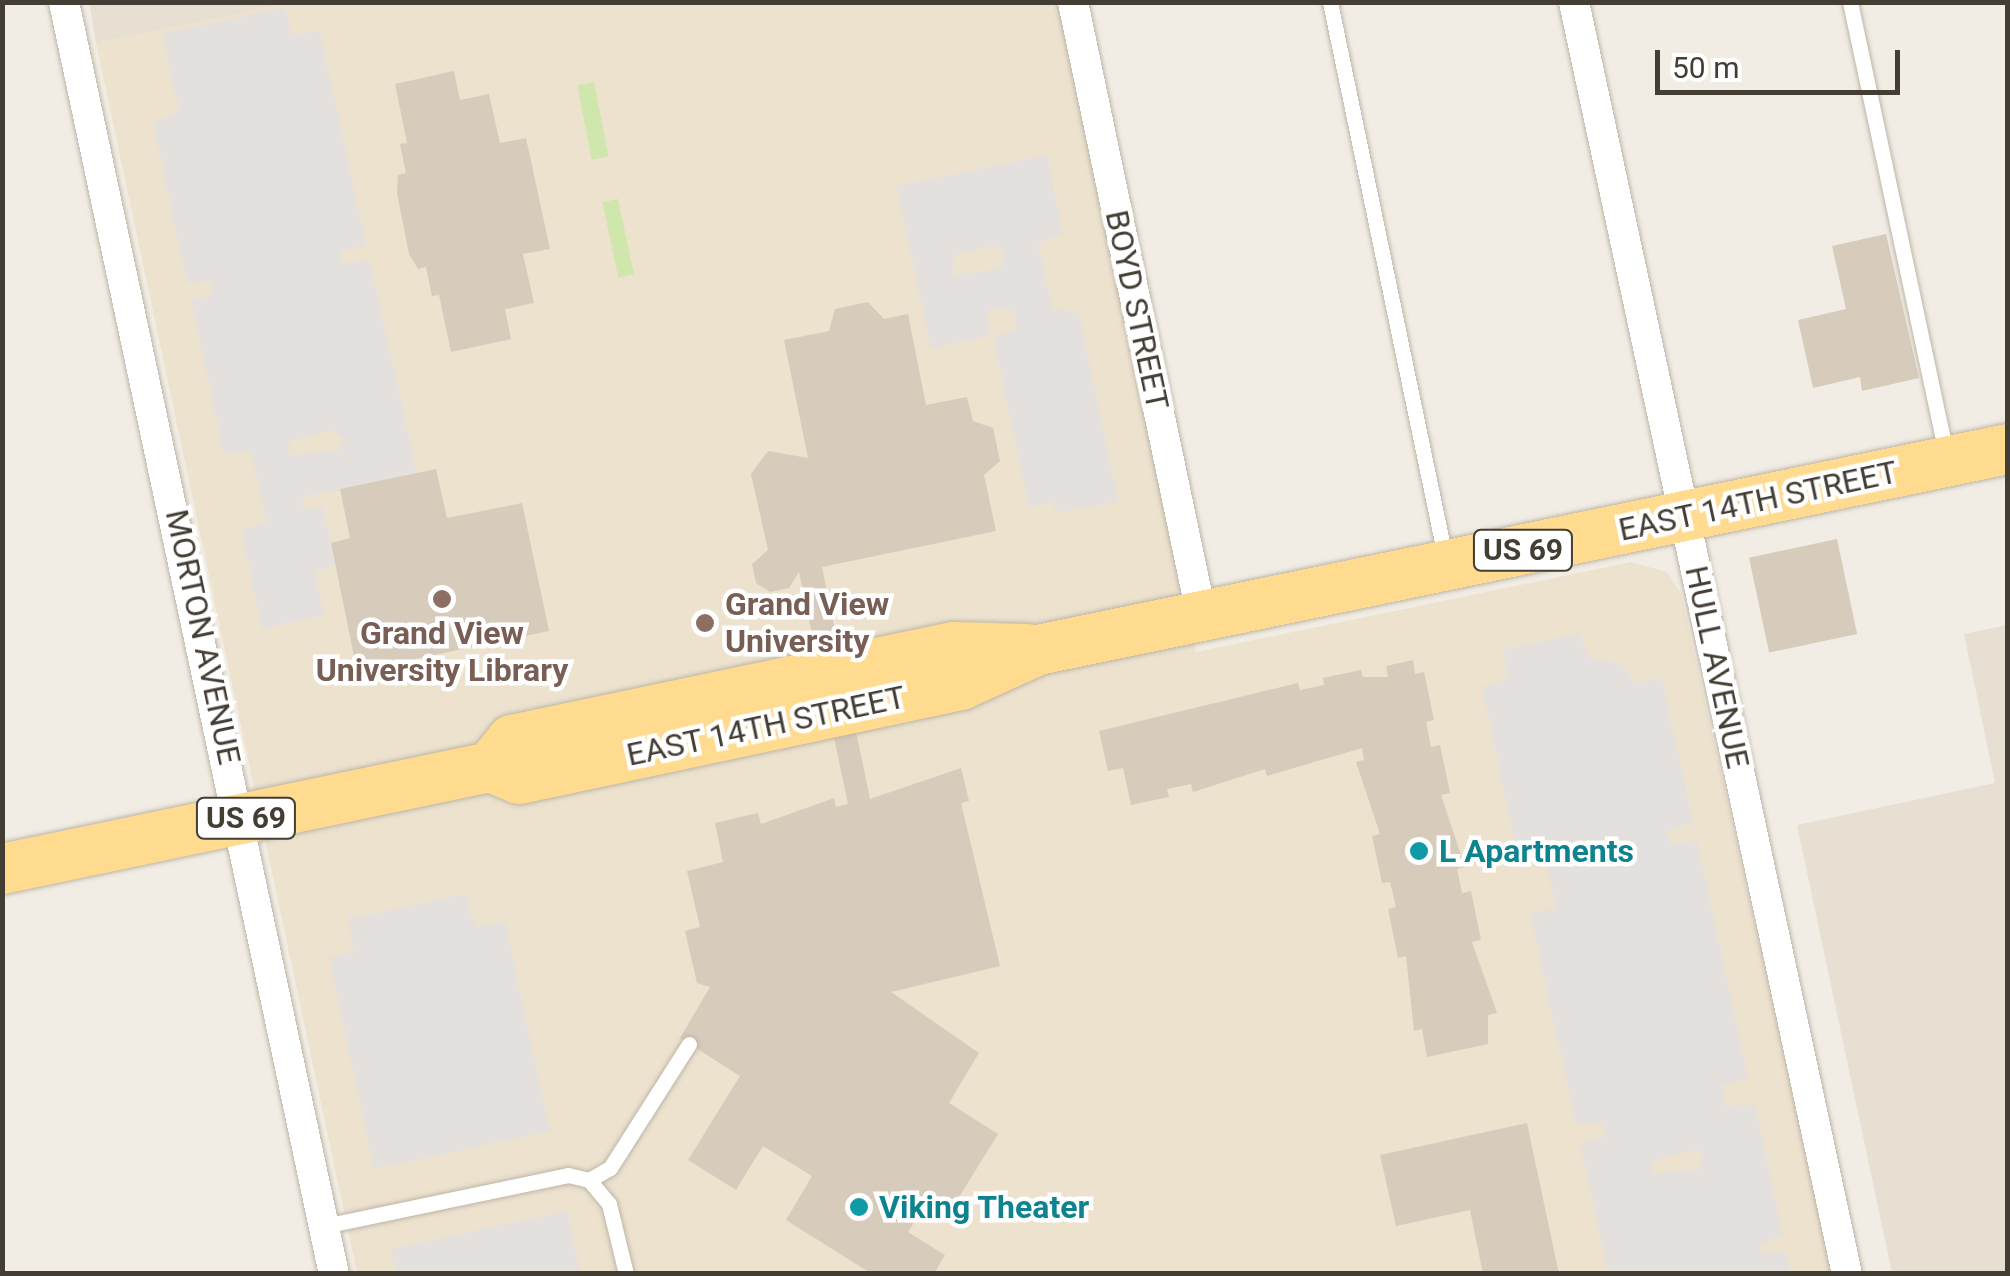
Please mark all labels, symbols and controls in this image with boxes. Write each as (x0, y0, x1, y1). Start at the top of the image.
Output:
scale bar (1660, 30, 1905, 92)
text: 50 m (1672, 50, 1739, 85)
street label: BOYD STREET (1097, 207, 1177, 413)
street label: EAST 14TH STREET (1615, 453, 1901, 549)
street label: MORTON AVENUE (157, 506, 249, 768)
road number: US 69 (1470, 525, 1576, 575)
street label: HULL AVENUE (1677, 562, 1757, 772)
place label: Grand View University (725, 586, 889, 661)
marker: Grand View University Library (431, 588, 453, 610)
marker: Grand View University (694, 612, 716, 634)
place label: Grand View University Library (316, 615, 568, 690)
street label: EAST 14TH STREET (623, 678, 909, 774)
road number: US 69 (194, 793, 298, 843)
place label: L Apartments (1439, 832, 1634, 870)
marker: L Apartments (1408, 840, 1430, 862)
place label: Viking Theater (879, 1188, 1090, 1226)
marker: Viking Theater (848, 1196, 870, 1218)

